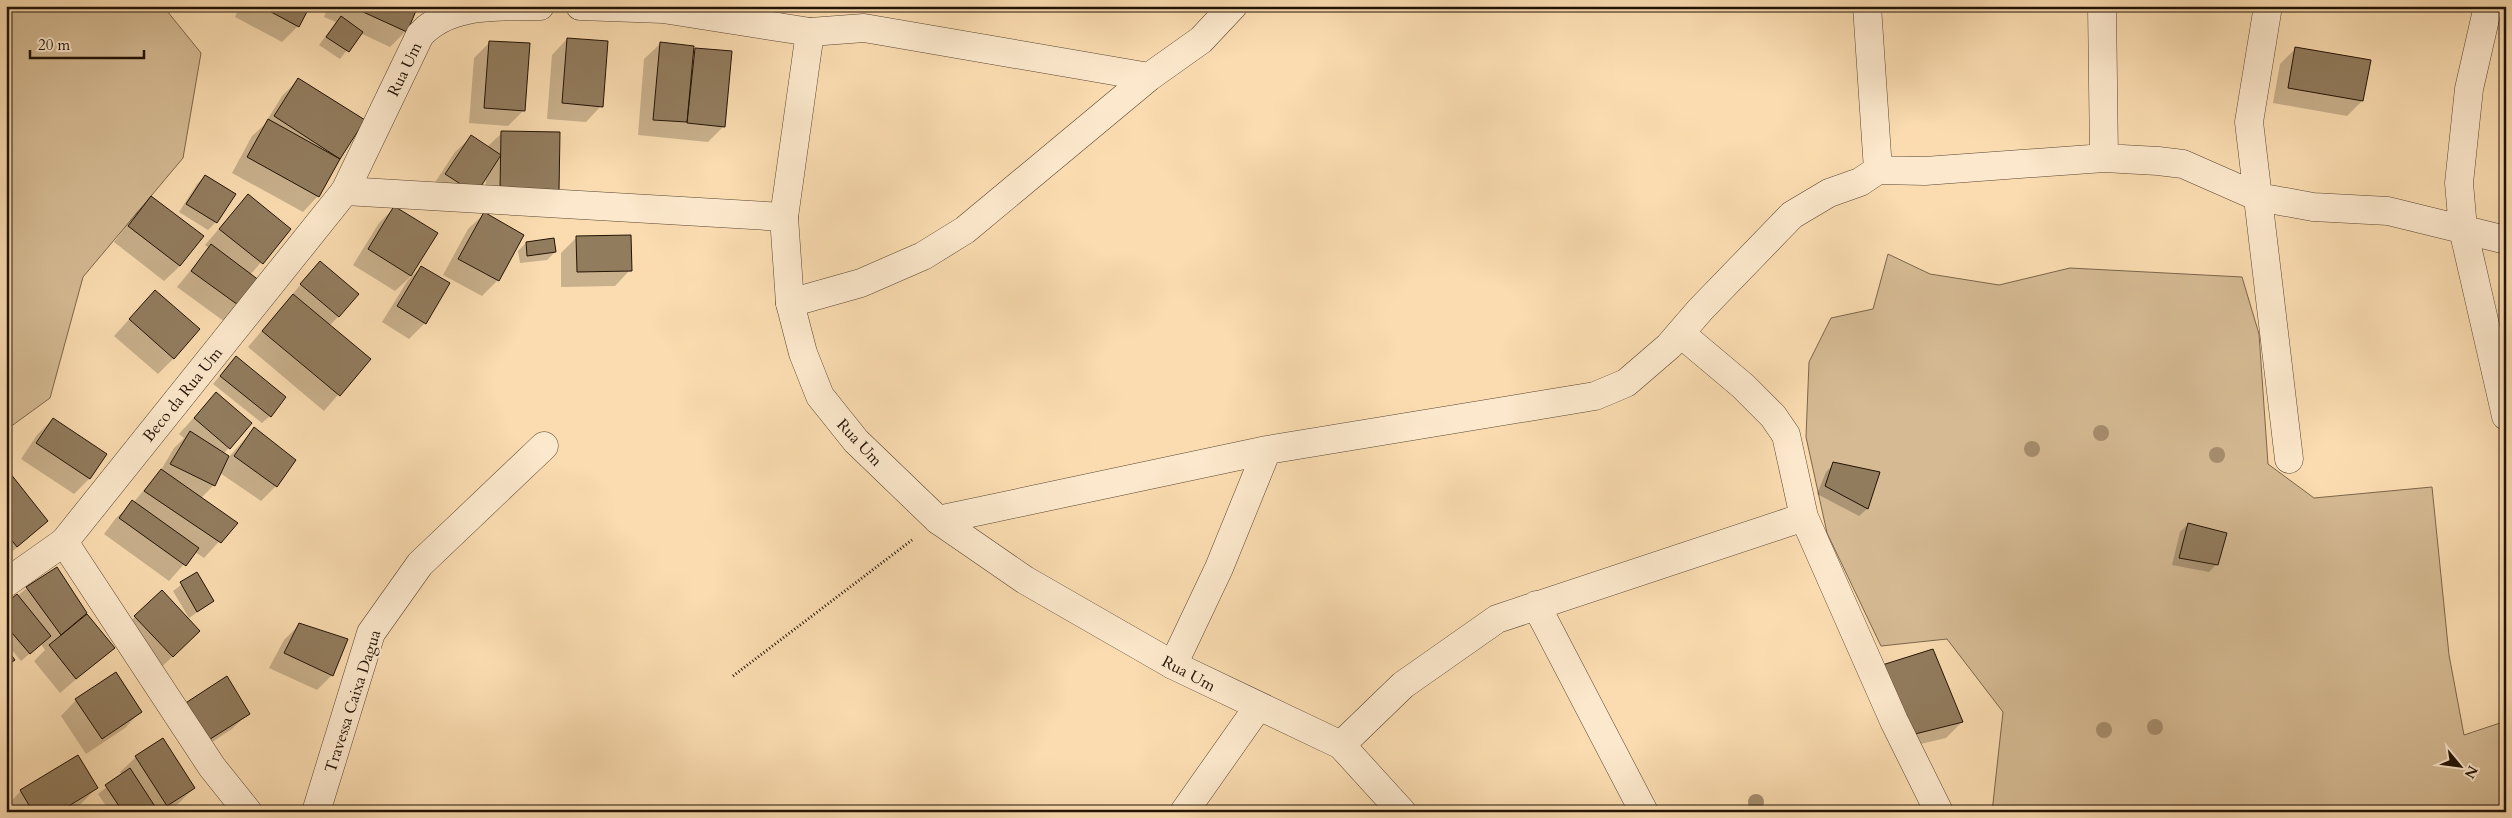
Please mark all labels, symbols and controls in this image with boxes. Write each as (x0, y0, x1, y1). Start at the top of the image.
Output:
scale bar (30, 28, 144, 60)
text: 20 m (38, 35, 70, 55)
street label: Rua Um (382, 38, 428, 100)
street label: Beco da Rua Um (138, 342, 228, 447)
street label: Rua Um (832, 414, 887, 472)
street label: Travessa Caixa Dagua (319, 627, 386, 776)
street label: Rua Um (1158, 651, 1220, 697)
north arrow (2434, 740, 2484, 790)
text: N (2460, 762, 2482, 782)

